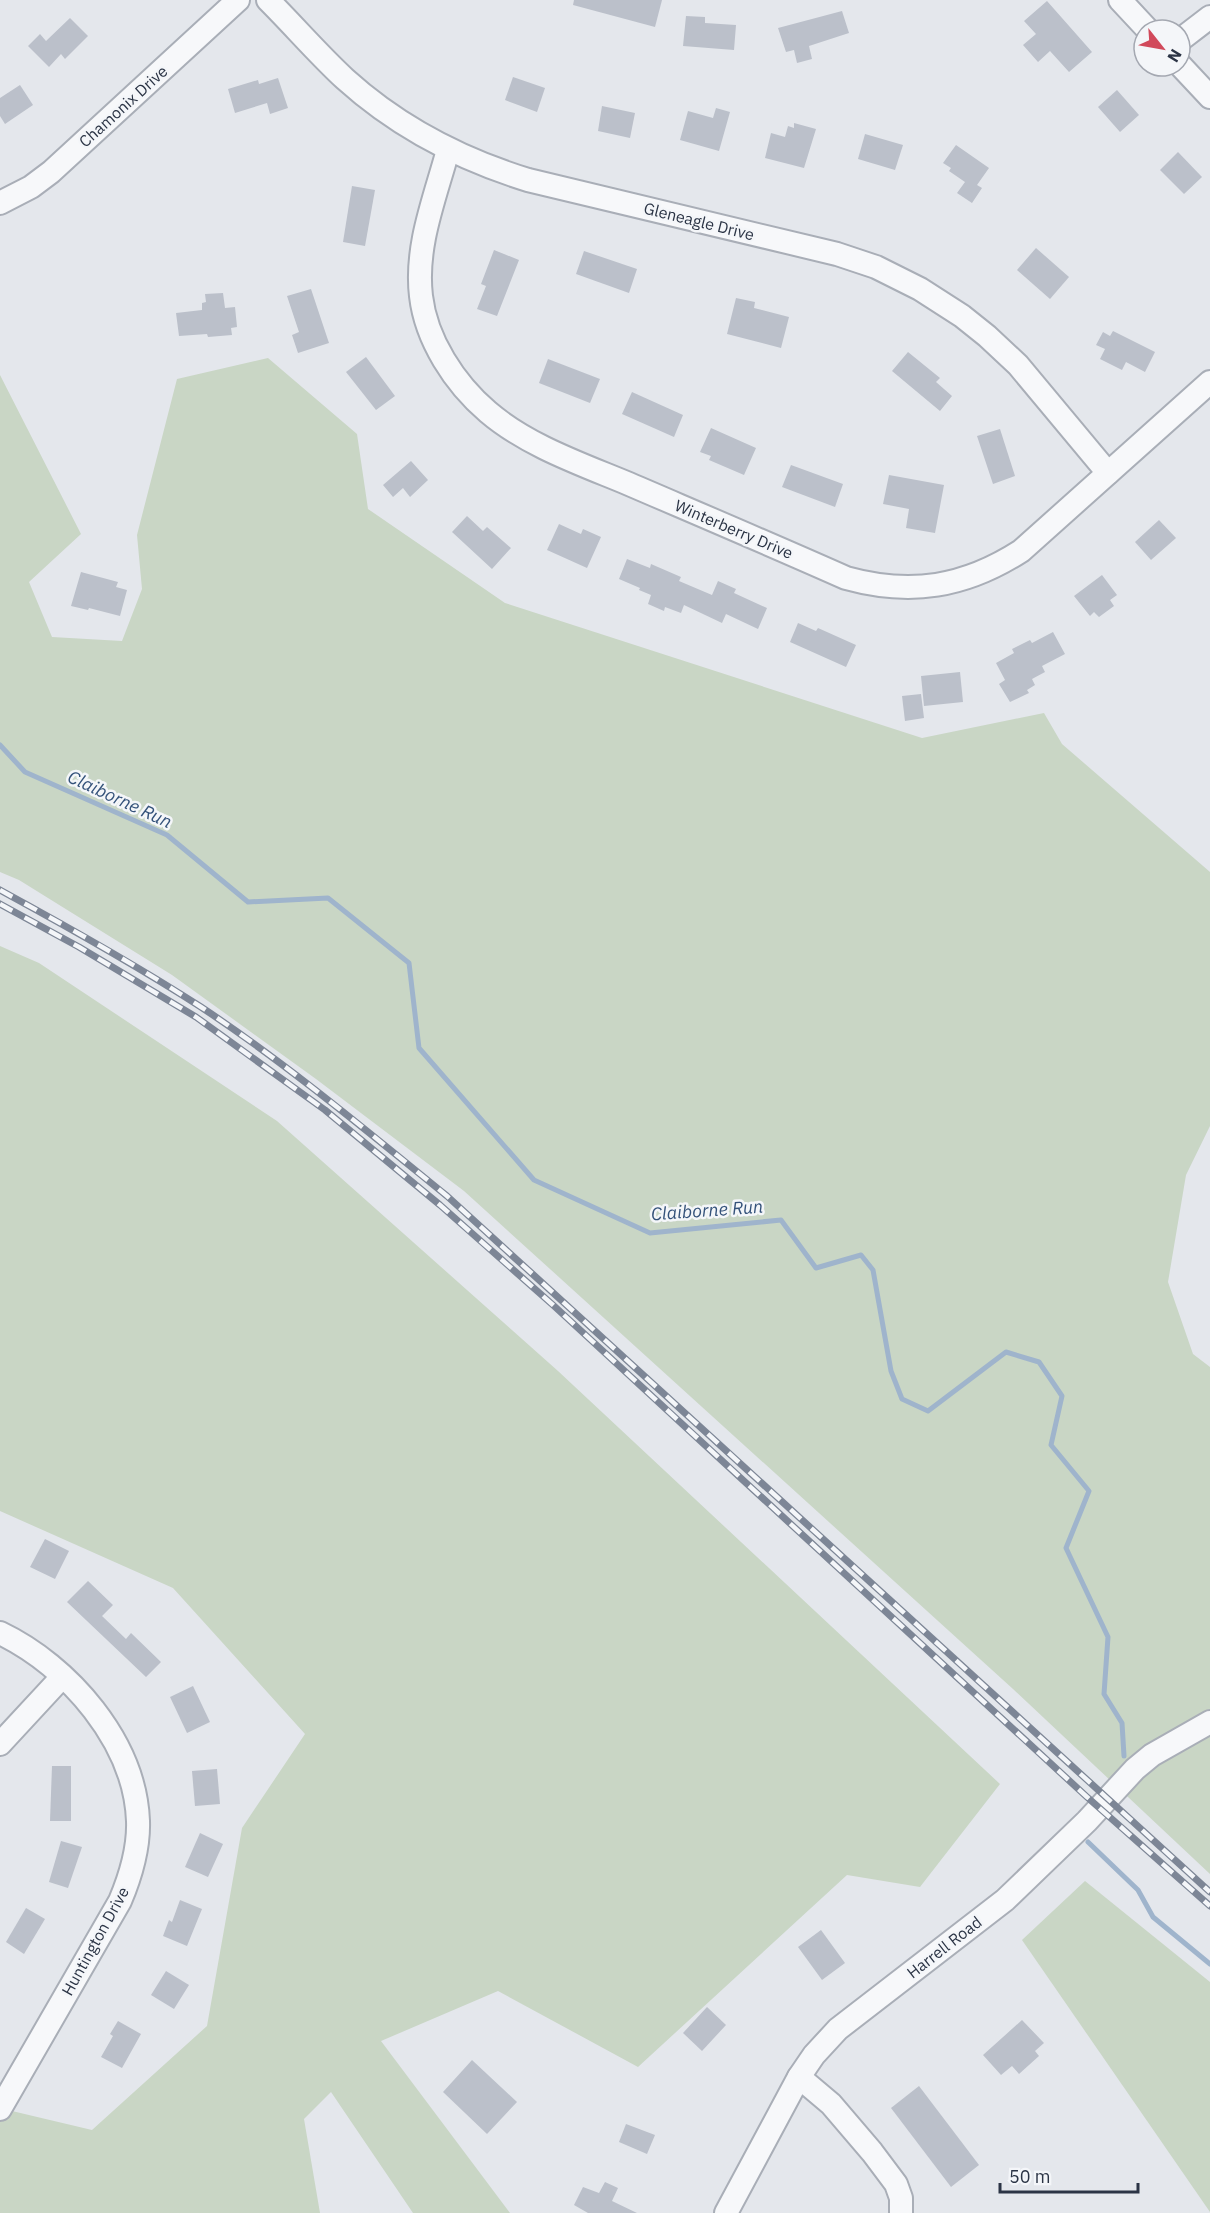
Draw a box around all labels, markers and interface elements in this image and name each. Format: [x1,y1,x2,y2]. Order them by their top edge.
north arrow [1132,18,1192,78]
text: N [1163,46,1186,66]
street label: Chamonix Drive [74,61,172,151]
street label: Gleneagle Drive [642,198,757,244]
street label: Winterberry Drive [672,495,796,563]
water label: Claiborne Run [64,765,176,833]
water label: Claiborne Run [650,1195,764,1225]
street label: Huntington Drive [57,1883,133,1999]
street label: Harrell Road [903,1912,985,1982]
scale bar [1000,2156,1138,2194]
text: 50 m [1009,2165,1051,2188]

